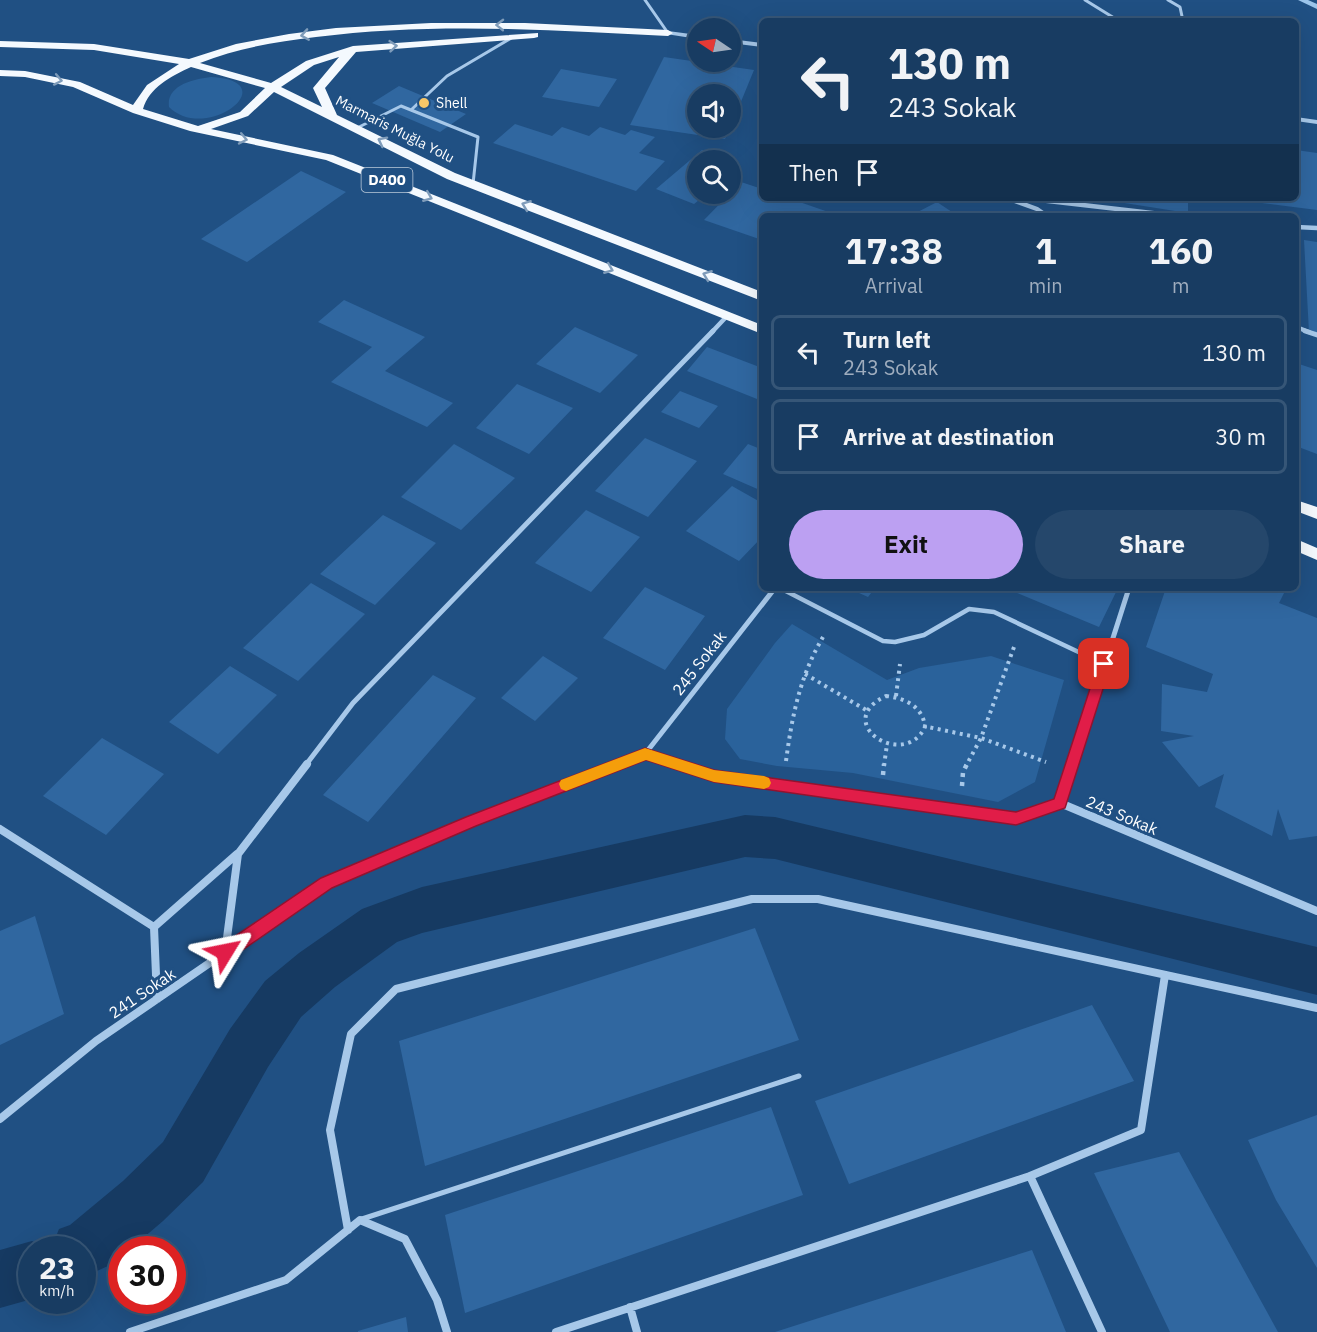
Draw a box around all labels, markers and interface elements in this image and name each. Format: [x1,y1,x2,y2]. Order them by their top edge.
one-way arrow [495,18,504,31]
north arrow [687,18,741,72]
map controls [687,18,741,204]
one-way arrow [301,28,310,40]
text: 130 m [888,36,1011,91]
one-way arrow [388,40,397,53]
icon: left [789,42,867,120]
one-way arrow [53,73,63,86]
button: sound [687,84,741,138]
text: 243 Sokak [888,89,1017,124]
street label: Marmaris Muğla Yolu [333,91,457,167]
place label: Shell [436,94,468,112]
marker: Shell [417,96,431,110]
one-way arrow [238,132,248,145]
one-way arrow [377,137,388,148]
button: search [687,150,741,204]
icon: arrive [851,156,884,189]
text: Then [789,158,839,187]
road number: D400 [362,168,412,192]
one-way arrow [422,190,433,202]
one-way arrow [521,199,532,212]
text: 17:38 [845,227,943,274]
text: 1 [1035,227,1057,274]
text: 160 [1148,227,1213,274]
one-way arrow [603,262,614,274]
one-way arrow [703,270,713,283]
text: Arrival [865,272,923,299]
text: min [1029,272,1063,299]
text: m [1172,272,1190,299]
text: Turn left [843,325,931,354]
icon: left [792,336,825,369]
text: 130 m [1202,338,1266,367]
text: 243 Sokak [843,354,938,381]
icon: arrive [792,420,825,453]
text: Arrive at destination [843,422,1054,451]
text: 30 m [1215,422,1266,451]
button: Exit [789,510,1023,579]
button: Share [1035,510,1269,579]
street label: 245 Sokak [668,626,731,699]
pin [1078,638,1129,689]
icon: arrive [1087,647,1120,680]
street label: 243 Sokak [1083,791,1161,839]
position arrow [193,920,257,984]
street label: 241 Sokak [105,963,180,1023]
speed limit sign: 30 [108,1236,186,1314]
text: 23 [39,1248,75,1287]
text: km/h [39,1281,75,1300]

